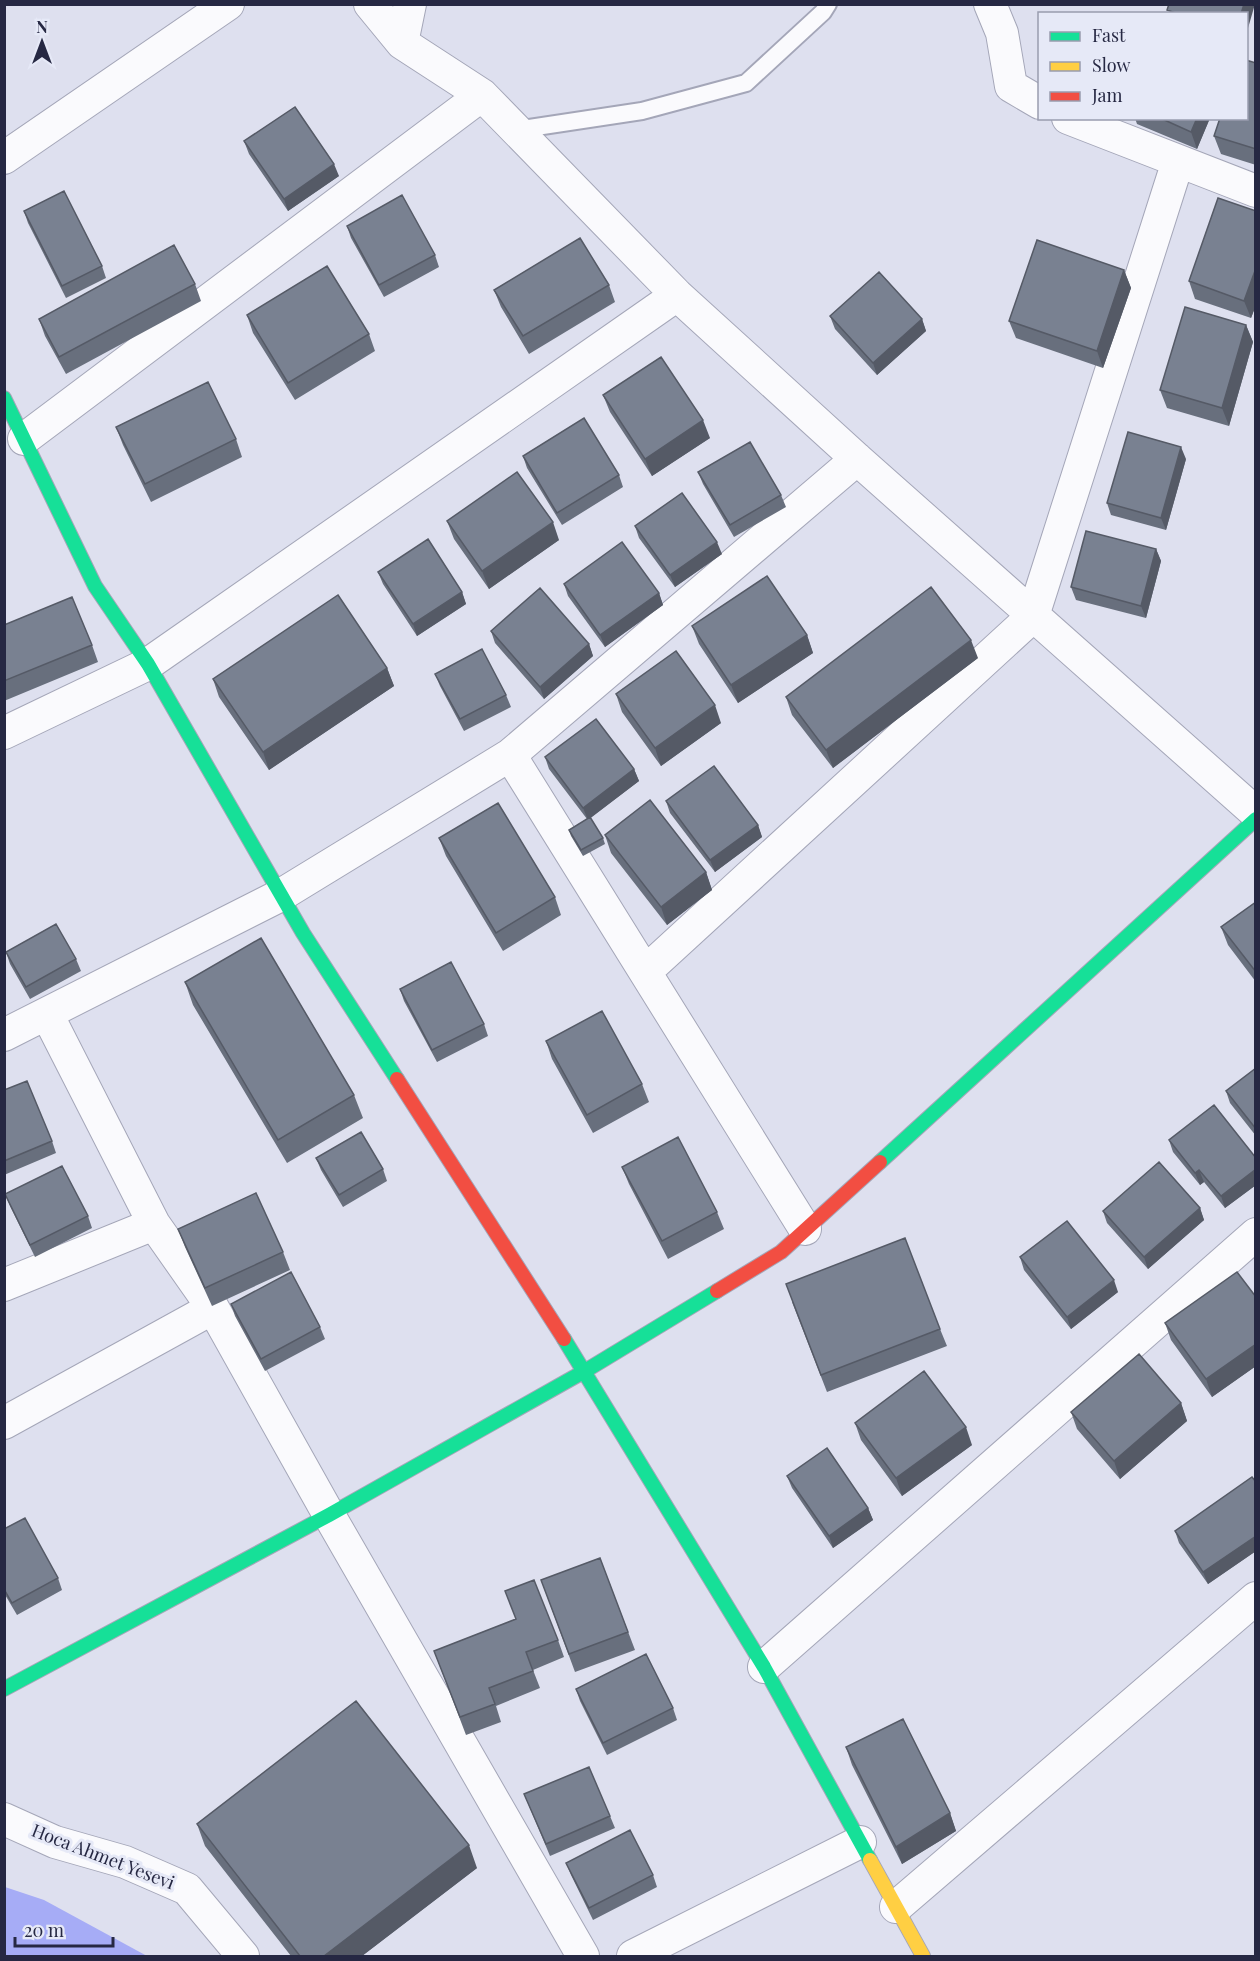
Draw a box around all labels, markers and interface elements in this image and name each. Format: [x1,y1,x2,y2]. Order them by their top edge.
north arrow [12,12,72,72]
legend [1038,12,1248,120]
text: N [36,16,48,37]
text: Fast [1092,23,1126,47]
text: Slow [1092,53,1130,77]
text: Jam [1091,83,1122,107]
street label: Hoca Ahmet Yesevi [28,1818,178,1894]
scale bar [15,1910,112,1948]
text: 20 m [24,1918,64,1942]

